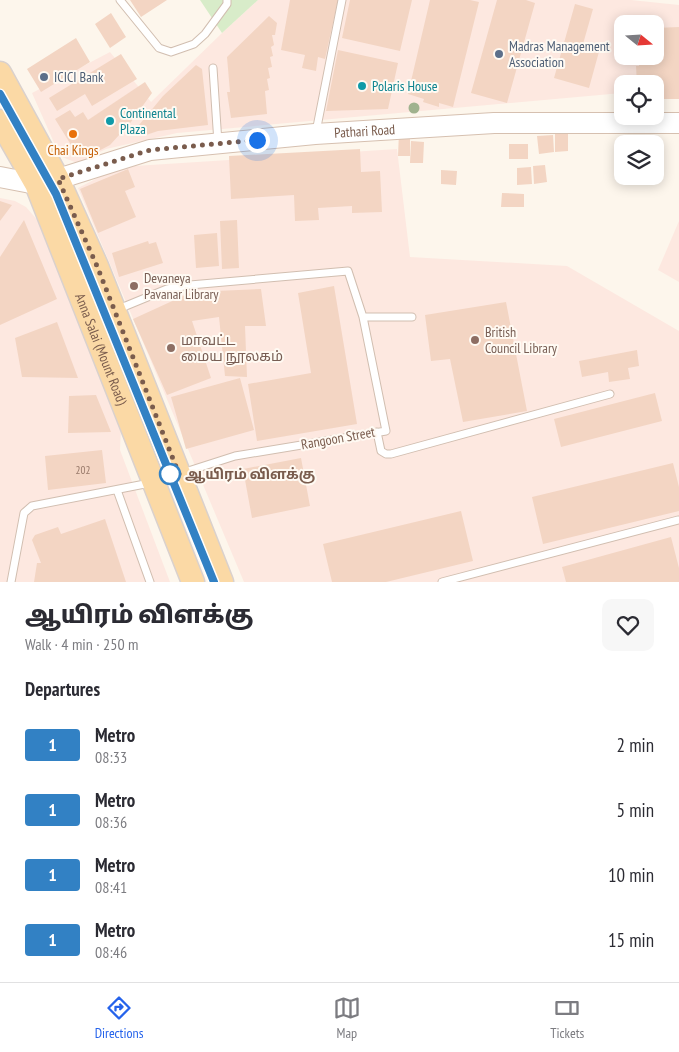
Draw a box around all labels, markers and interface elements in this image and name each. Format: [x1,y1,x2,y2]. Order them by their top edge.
north arrow [614,15,664,65]
map controls [614,15,664,185]
place label: Madras Management Association [509,37,610,71]
marker: Madras Management Association [493,48,505,60]
place label: ICICI Bank [54,68,104,86]
marker: ICICI Bank [38,71,50,83]
button: locate [614,75,664,125]
place label: Polaris House [372,77,438,95]
marker: Polaris House [356,80,368,92]
place label: Continental Plaza [120,104,177,138]
marker: Continental Plaza [104,115,116,127]
street label: Pathari Road [334,120,396,142]
marker: Chai Kings [67,128,79,140]
your location [245,128,270,153]
button: layers [614,135,664,185]
place label: Chai Kings [47,141,99,159]
place label: Devaneya Pavanar Library [144,269,219,303]
marker: Devaneya Pavanar Library [128,280,140,292]
street label: Anna Salai (Mount Road) [71,291,131,408]
place label: British Council Library [485,323,558,357]
place label: மாவட்ட மைய நூலகம் [181,331,283,366]
marker: British Council Library [469,334,481,346]
marker: மாவட்ட மைய நூலகம் [165,342,177,354]
street label: Rangoon Street [300,423,376,453]
house number: 202 [76,463,90,477]
marker: ஆயிரம் விளக்கு [159,463,181,485]
place label: ஆயிரம் விளக்கு [185,465,315,484]
text: ஆயிரம் விளக்கு [25,599,253,630]
button: heart [602,599,654,651]
text: Walk · 4 min · 250 m [25,634,138,654]
text: Departures [25,677,100,701]
text: Metro [95,723,135,747]
text: 1 [48,733,57,756]
text: 2 min [617,733,654,757]
text: 08:33 [95,747,127,767]
text: Metro [95,788,135,812]
text: 1 [48,798,57,821]
text: 5 min [617,798,654,822]
text: 08:36 [95,812,127,832]
text: Metro [95,853,135,877]
text: 1 [48,863,57,886]
text: 10 min [608,863,654,887]
text: 08:41 [95,877,127,897]
text: Metro [95,918,135,942]
text: 1 [48,928,57,951]
text: 15 min [608,928,654,952]
text: 08:46 [95,942,127,962]
tab: Directions [95,994,143,1042]
tab: Map [333,994,361,1042]
tab: Tickets [550,994,584,1042]

